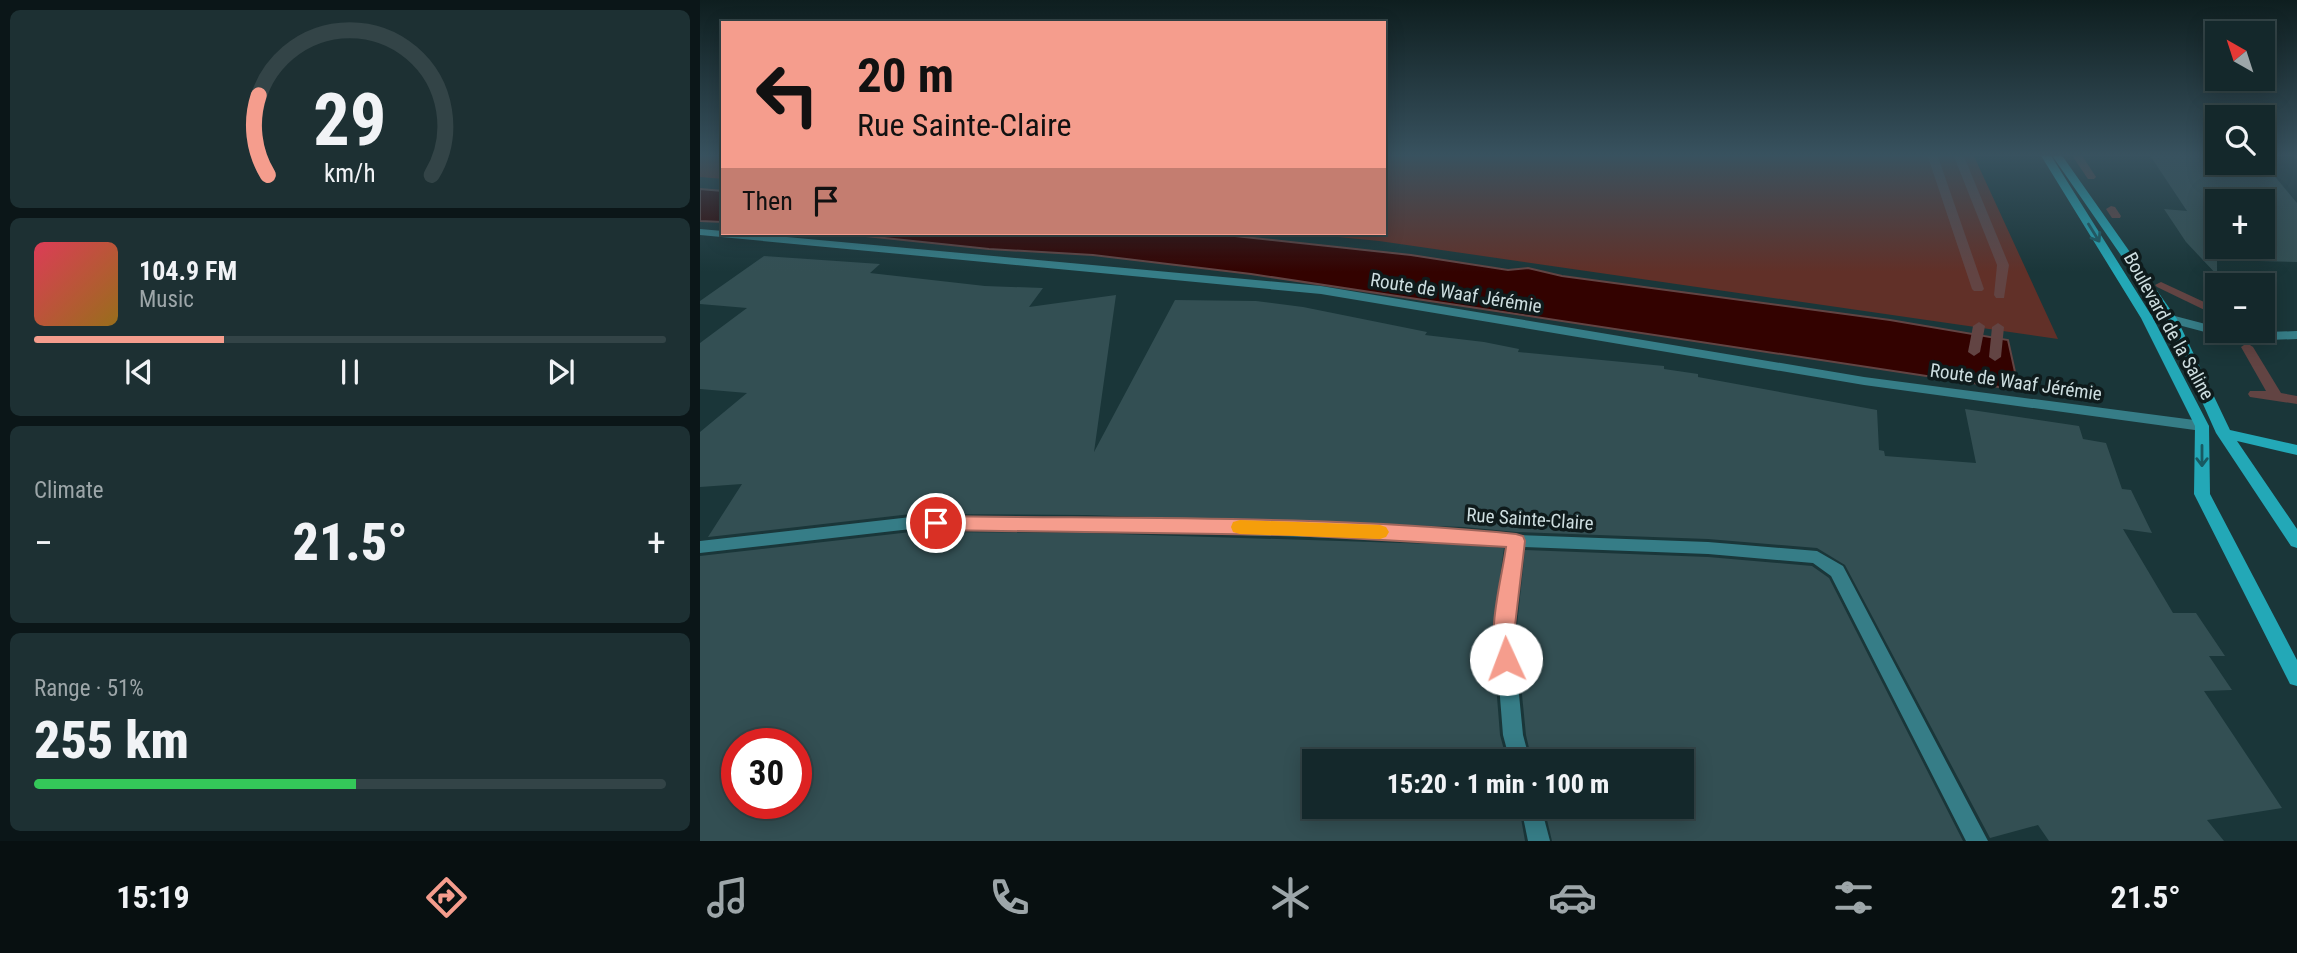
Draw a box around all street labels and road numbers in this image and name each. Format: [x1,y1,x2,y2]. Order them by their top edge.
street label: Boulevard de la Saline [2119,248,2219,404]
street label: Route de Waaf Jérémie [1369,268,1543,318]
street label: Route de Waaf Jérémie [1929,359,2104,405]
street label: Rue Sainte-Claire [1466,503,1594,535]

